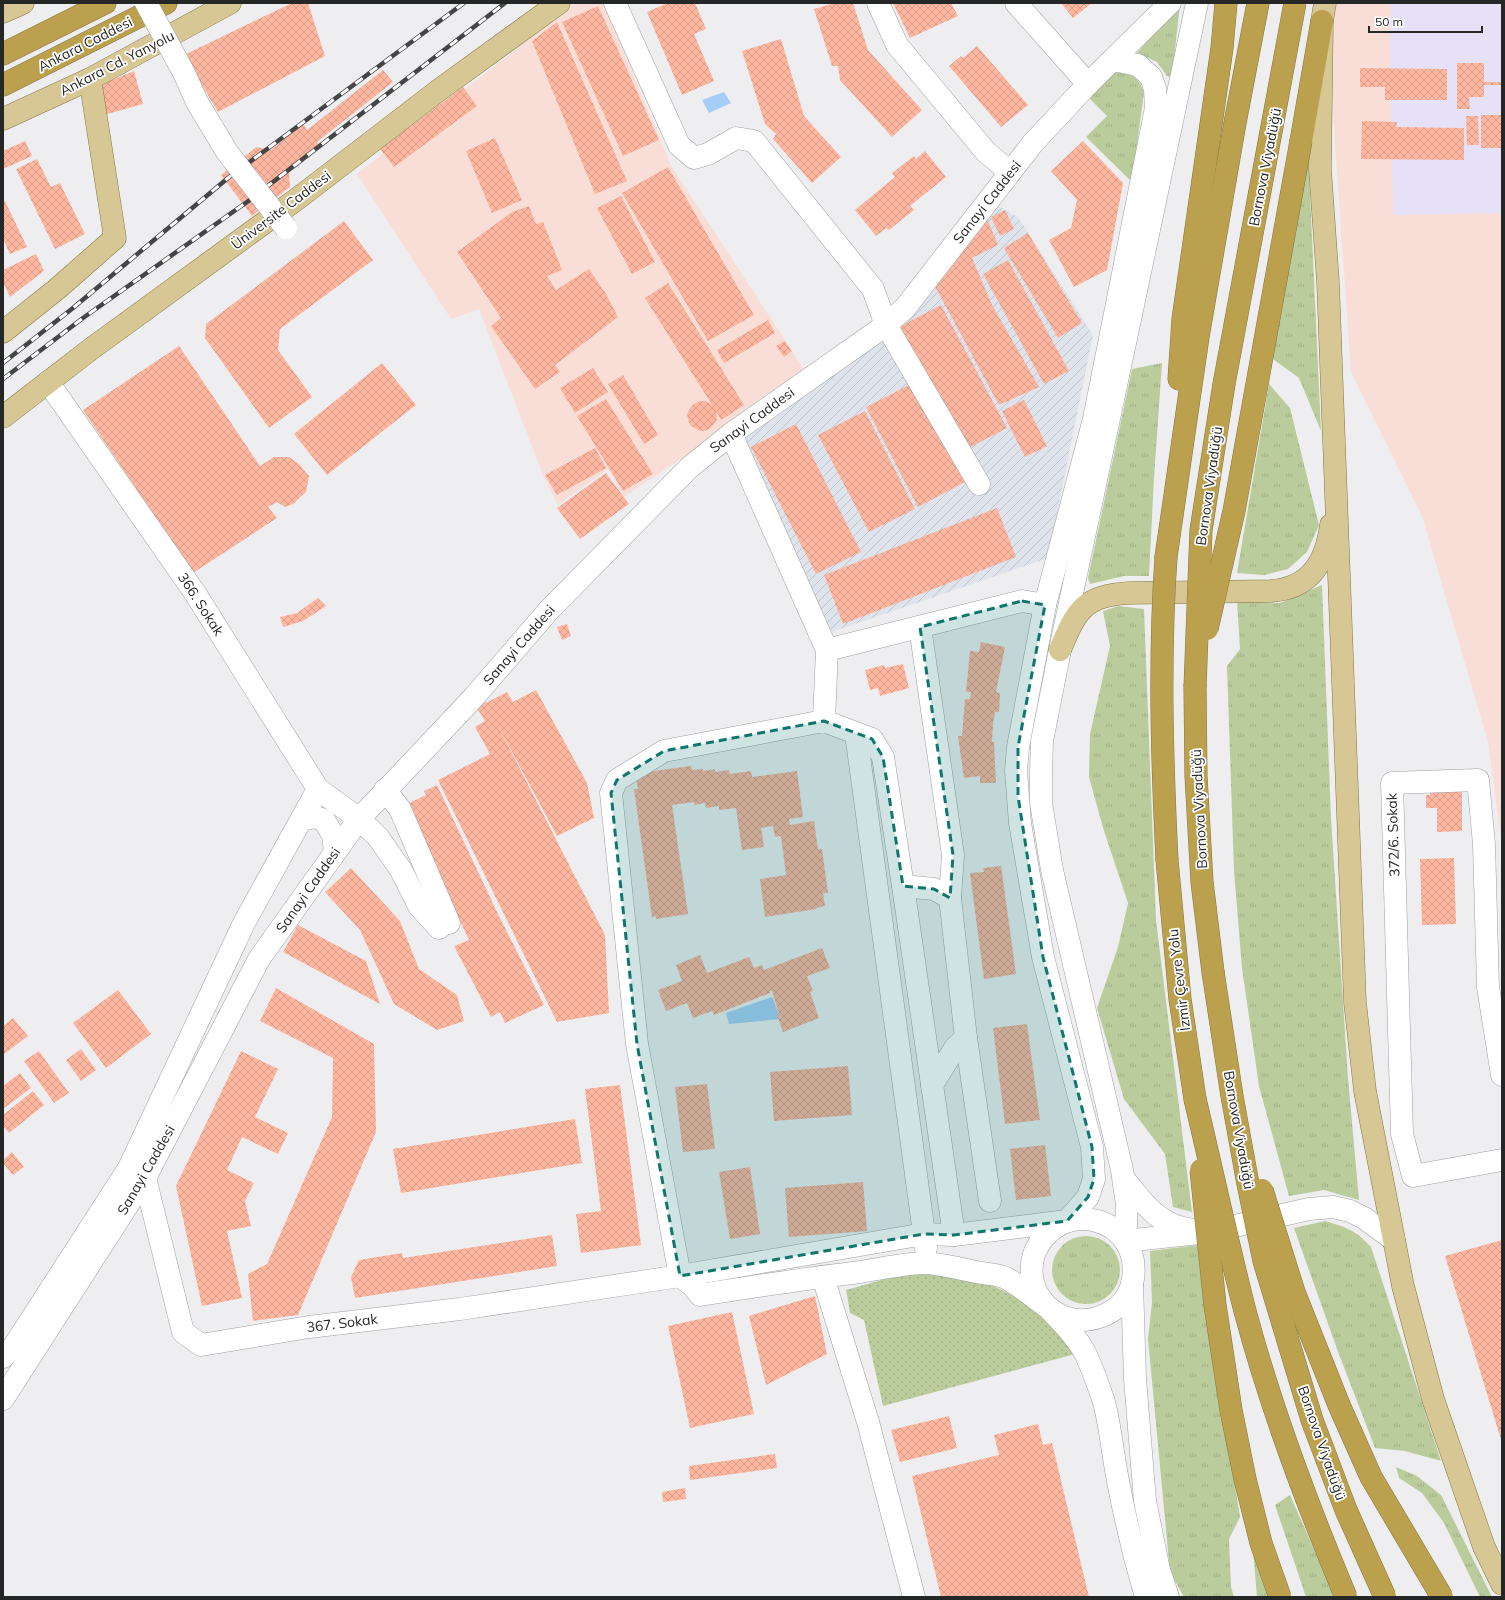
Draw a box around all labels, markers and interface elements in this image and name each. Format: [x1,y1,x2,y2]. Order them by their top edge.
scale bar [1369,8,1482,34]
street label: Ankara Caddesi [35,12,135,76]
text: 50 m [1375,14,1403,29]
street label: Ankara Cd. Yanyolu [57,26,177,100]
street label: Bornova Viyadüğü [1245,106,1285,228]
street label: Sanayi Caddesi [949,157,1025,247]
street label: Üniversite Caddesi [227,167,335,253]
street label: Sanayi Caddesi [706,383,798,457]
street label: Bornova Viyadüğü [1192,425,1226,547]
street label: 366. Sokak [174,569,228,640]
street label: Sanayi Caddesi [479,601,559,689]
street label: Bornova Viyadüğü [1187,749,1211,869]
street label: 372/6. Sokak [1383,792,1403,877]
street label: Sanayi Caddesi [272,844,344,936]
street label: İzmir Çevre Yolu [1164,928,1194,1032]
street label: Bornova Viyadüğü [1220,1069,1258,1191]
street label: Sanayi Caddesi [113,1122,179,1218]
street label: 367. Sokak [305,1310,379,1336]
street label: Bornova Viyadüğü [1294,1383,1350,1503]

